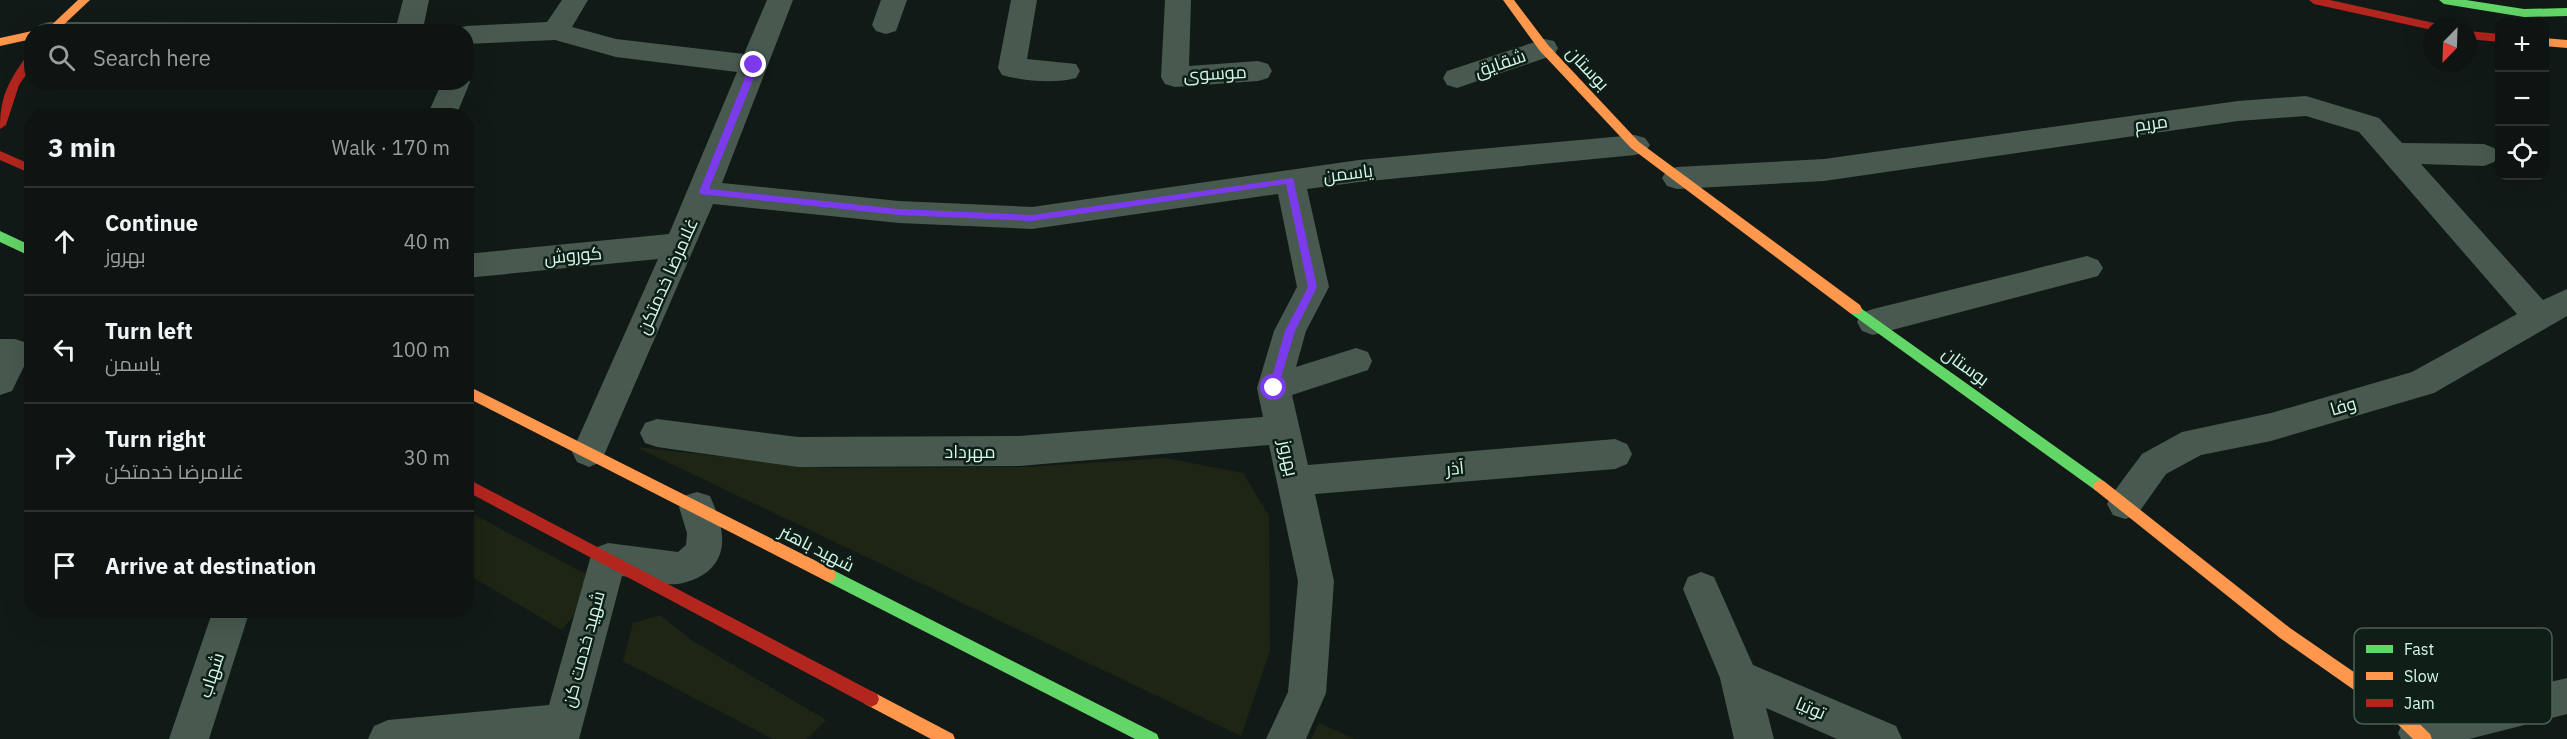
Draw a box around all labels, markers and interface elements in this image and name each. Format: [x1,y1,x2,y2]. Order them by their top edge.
north arrow [2423,18,2477,72]
map controls [2495,18,2549,180]
button: + [2495,18,2549,72]
search box [24,24,474,90]
icon: search [45,41,78,74]
street label: بوستان [1562,41,1614,95]
text: Search here [93,43,211,72]
street label: شقایق [1471,44,1529,83]
route end [740,51,766,77]
street label: موسوی [1183,60,1247,86]
button: − [2495,72,2549,126]
street label: مریم [2133,109,2169,138]
button: locate [2495,126,2549,180]
text: 3 min [48,130,116,164]
text: Walk · 170 m [332,134,450,161]
street label: یاسمن [1322,159,1374,187]
text: Continue [105,208,198,237]
street label: غلامرضا خدمتکن [631,214,703,338]
icon: ahead [48,225,81,258]
text: 40 m [404,228,450,255]
street label: کوروش [543,241,603,269]
text: بهروز [105,242,146,269]
text: Turn left [105,316,193,345]
icon: left [48,333,81,366]
text: 100 m [392,336,450,363]
street label: بوستان [1938,341,1994,391]
text: یاسمن [105,350,160,377]
route start [1260,374,1286,400]
street label: وفا [2327,391,2359,421]
text: Turn right [105,424,206,453]
street label: بهروز [1274,437,1304,478]
street label: مهرداد [944,440,996,463]
icon: right [48,441,81,474]
text: 30 m [404,444,450,471]
street label: آذر [1444,456,1465,480]
text: غلامرضا خدمتکن [105,458,244,485]
street label: شهید باهنر [775,519,858,577]
icon: arrive [48,549,81,582]
text: Arrive at destination [105,551,316,580]
street label: شهید خدمت کن [556,588,610,710]
legend [2354,628,2552,724]
text: Fast [2404,639,2434,659]
street label: شهاب [193,649,229,701]
text: Slow [2404,666,2439,686]
street label: توتیا [1792,691,1830,725]
text: Jam [2404,693,2435,713]

